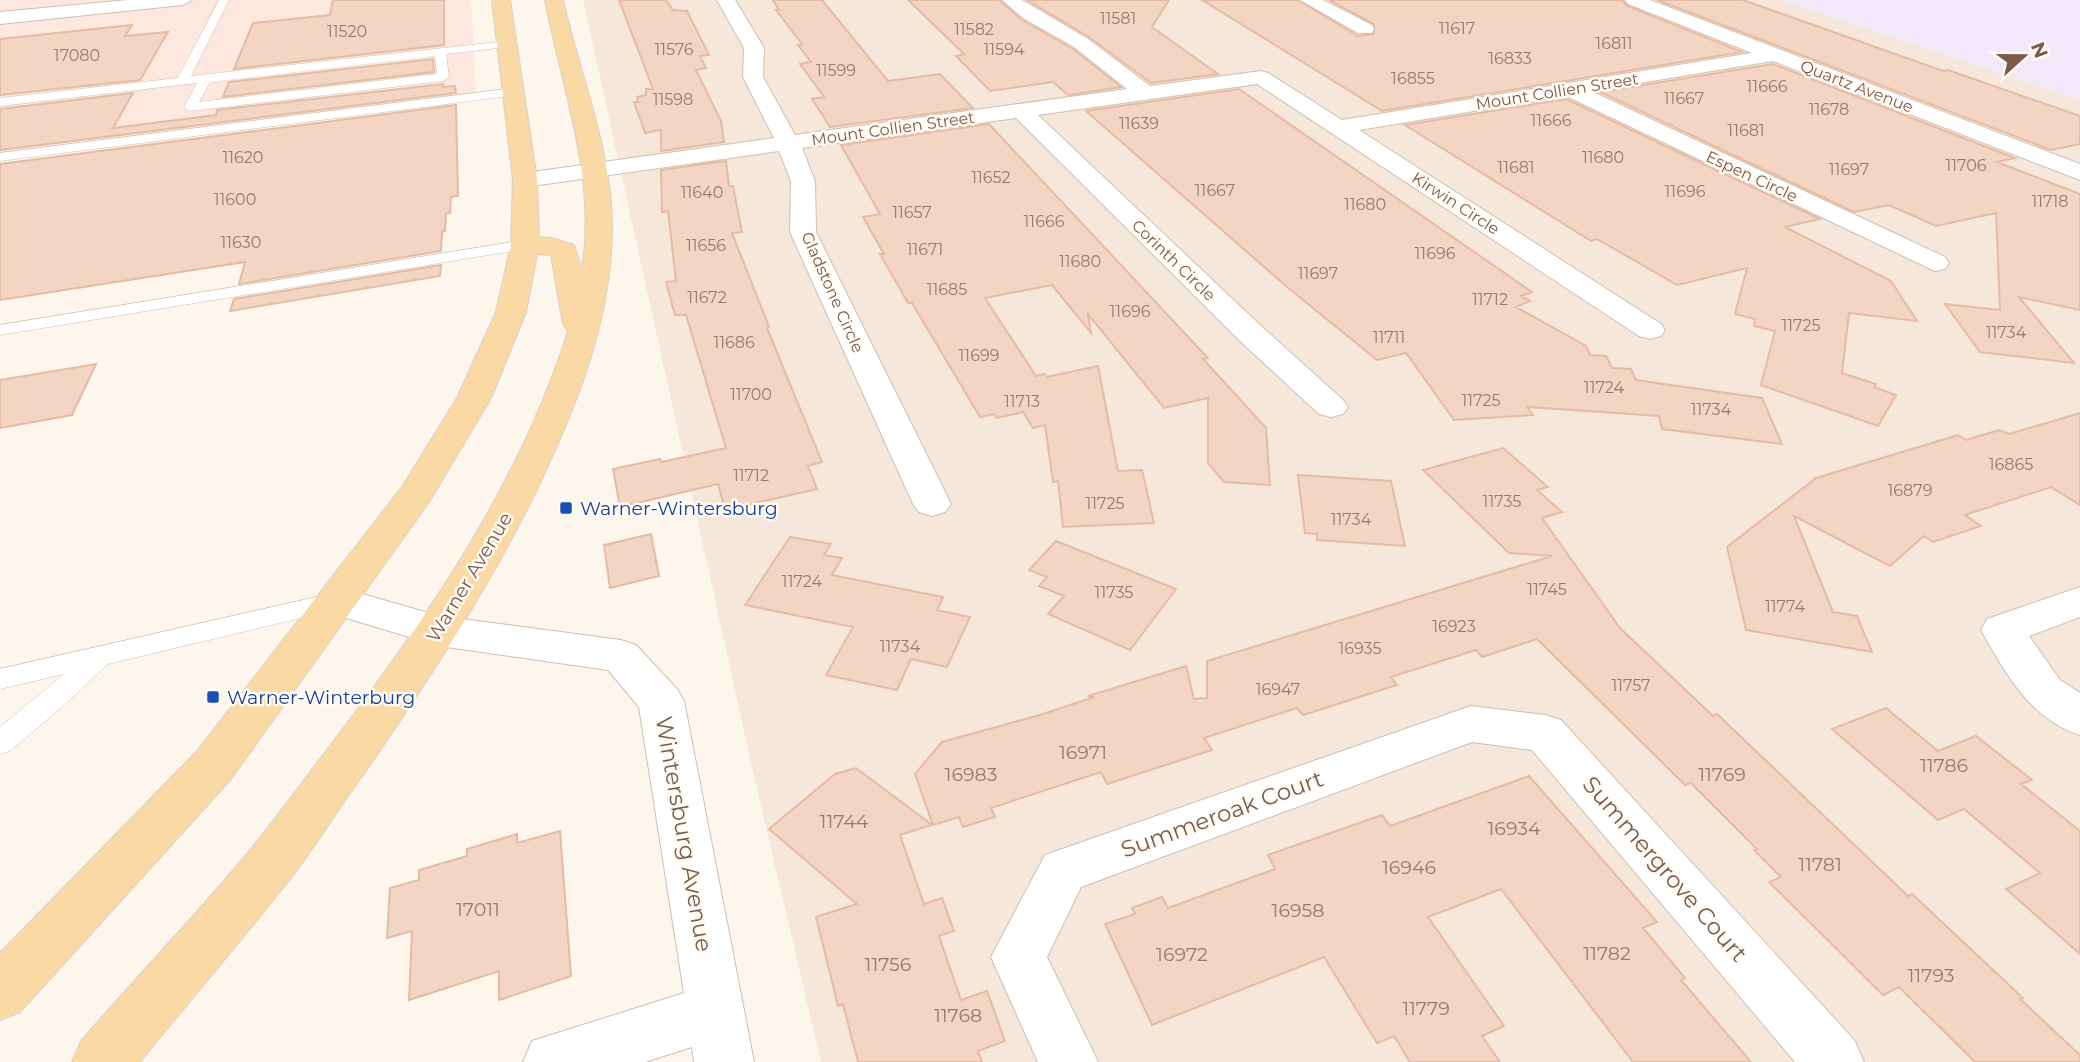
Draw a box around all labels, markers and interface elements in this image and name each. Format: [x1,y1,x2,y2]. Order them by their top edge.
house number: 11581 [1100,9,1136,28]
house number: 11617 [1439,19,1475,38]
house number: 11582 [954,20,994,39]
north arrow [1989,21,2059,91]
house number: 11520 [327,22,367,41]
house number: 16811 [1595,34,1633,53]
text: N [2026,39,2053,61]
house number: 11576 [654,40,694,59]
house number: 11594 [984,40,1025,59]
house number: 17080 [54,46,100,65]
house number: 16833 [1488,49,1532,68]
street label: Quartz Avenue [1798,56,1916,117]
house number: 11599 [816,61,856,80]
house number: 16855 [1391,69,1435,88]
street label: Mount Collien Street [1474,69,1640,114]
house number: 11666 [1747,77,1788,96]
house number: 11667 [1664,89,1704,108]
house number: 11598 [653,90,693,109]
house number: 11678 [1809,100,1849,119]
street label: Mount Collien Street [810,108,976,149]
house number: 11666 [1531,111,1572,130]
house number: 11639 [1119,114,1159,133]
house number: 11681 [1727,121,1765,140]
street label: Espen Circle [1703,147,1800,206]
house number: 11620 [223,148,263,167]
house number: 11680 [1582,148,1624,167]
house number: 11706 [1946,156,1987,175]
house number: 11681 [1497,158,1535,177]
house number: 11697 [1829,160,1869,179]
house number: 11652 [971,168,1011,187]
street label: Kirwin Circle [1408,168,1503,239]
house number: 11667 [1195,181,1235,200]
house number: 11696 [1665,182,1706,201]
house number: 11640 [681,183,723,202]
house number: 11600 [214,190,256,209]
house number: 11718 [2031,192,2069,211]
house number: 11680 [1344,195,1386,214]
house number: 11657 [892,203,932,222]
house number: 11666 [1024,212,1065,231]
street label: Corinth Circle [1128,216,1219,305]
street label: Gladstone Circle [797,229,868,356]
house number: 11630 [221,233,261,252]
house number: 11656 [686,236,726,255]
house number: 11671 [907,240,943,259]
house number: 11696 [1415,244,1456,263]
house number: 11680 [1059,252,1101,271]
house number: 11697 [1298,264,1338,283]
house number: 11685 [927,280,967,299]
house number: 11672 [687,288,727,307]
house number: 11712 [1472,290,1508,309]
house number: 11696 [1110,302,1151,321]
house number: 11725 [1781,316,1821,335]
house number: 11734 [1986,323,2027,342]
house number: 11711 [1373,328,1405,347]
house number: 11686 [713,333,755,352]
house number: 11699 [959,346,999,365]
house number: 11724 [1584,378,1625,397]
house number: 11700 [730,385,772,404]
house number: 11725 [1461,391,1501,410]
house number: 11713 [1004,392,1040,411]
house number: 11734 [1691,400,1732,419]
house number: 16865 [1989,455,2033,474]
house number: 11712 [733,466,769,485]
house number: 16879 [1888,481,1932,500]
house number: 11735 [1483,492,1521,511]
house number: 11725 [1085,494,1125,513]
place label: Warner-Wintersburg [580,497,778,520]
marker: Warner-Wintersburg [558,500,574,516]
street label: Warner Avenue [422,508,517,646]
house number: 11734 [1331,510,1372,529]
house number: 11724 [782,572,823,591]
house number: 11745 [1527,580,1567,599]
house number: 11735 [1095,583,1133,602]
house number: 11774 [1765,597,1805,616]
house number: 16923 [1432,617,1476,636]
house number: 11734 [880,637,921,656]
house number: 16935 [1338,639,1382,658]
house number: 11757 [1612,676,1650,695]
house number: 16947 [1256,680,1300,699]
place label: Warner-Winterburg [227,686,415,709]
marker: Warner-Winterburg [205,689,221,705]
street label: Wintersburg Avenue [649,714,719,954]
house number: 16971 [1059,741,1107,764]
house number: 11786 [1920,754,1968,777]
house number: 16983 [945,763,997,786]
house number: 11769 [1698,763,1746,786]
street label: Summeroak Court [1117,764,1327,864]
street label: Summergrove Court [1577,771,1753,967]
house number: 11744 [820,810,869,833]
house number: 16934 [1487,817,1541,840]
house number: 11781 [1798,853,1842,876]
house number: 16946 [1382,856,1436,879]
house number: 17011 [456,898,500,921]
house number: 16958 [1272,899,1324,922]
house number: 11782 [1583,942,1631,965]
house number: 16972 [1156,943,1208,966]
house number: 11756 [865,953,911,976]
house number: 11793 [1907,964,1955,987]
house number: 11779 [1402,997,1450,1020]
house number: 11768 [934,1004,982,1027]

